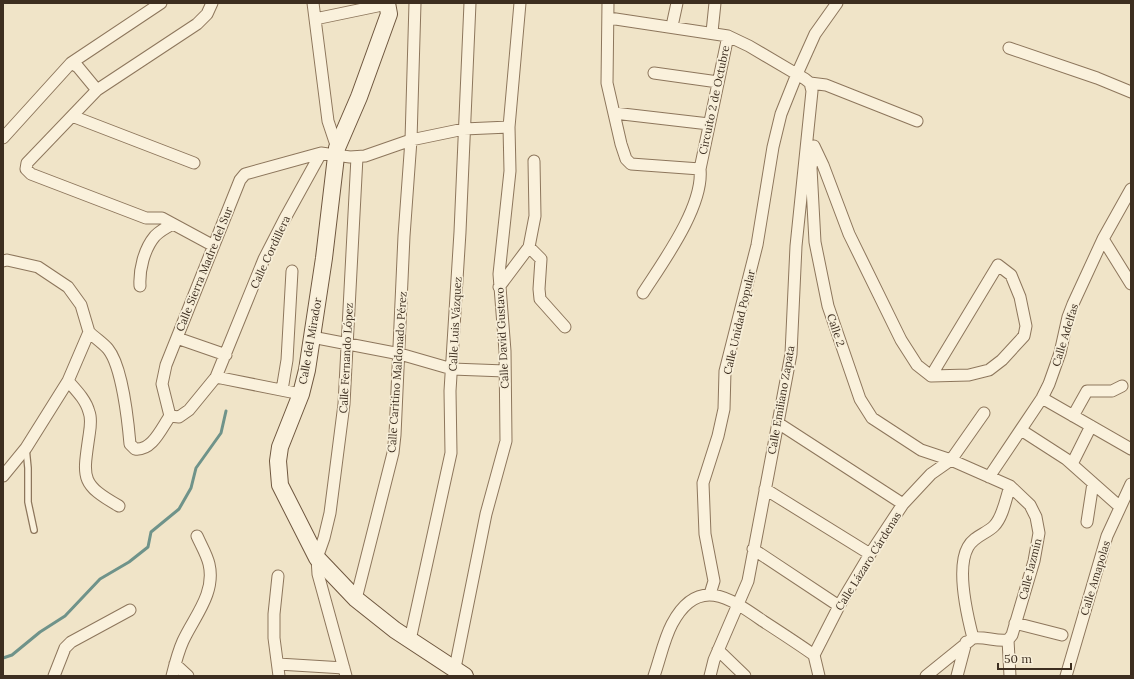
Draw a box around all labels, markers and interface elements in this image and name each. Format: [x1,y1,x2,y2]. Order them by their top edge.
street label: Circuito 2 de Octubre [696,44,732,156]
street label: Calle Sierra Madre del Sur [173,204,236,333]
street label: Calle Cordillera [247,213,293,291]
street label: Calle Unidad Popular [720,268,758,376]
street label: Calle Luis Vázquez [446,276,464,372]
street label: Calle David Gustavo [492,287,512,389]
street label: Calle Caritino Maldonado Pérez [384,290,410,453]
street label: Calle del Mirador [295,296,325,386]
street label: Calle Fernando López [336,302,356,414]
street label: Calle Adelfas [1049,302,1081,368]
street label: Calle 2 [824,312,848,348]
street label: Calle Emiliano Zapata [765,344,798,455]
street label: Calle Lázaro Cárdenas [832,509,904,613]
street label: Calle Jazmín [1016,536,1044,601]
street label: Calle Amapolas [1077,539,1113,617]
scale bar [998,645,1071,671]
text: 50 m [1004,651,1032,666]

